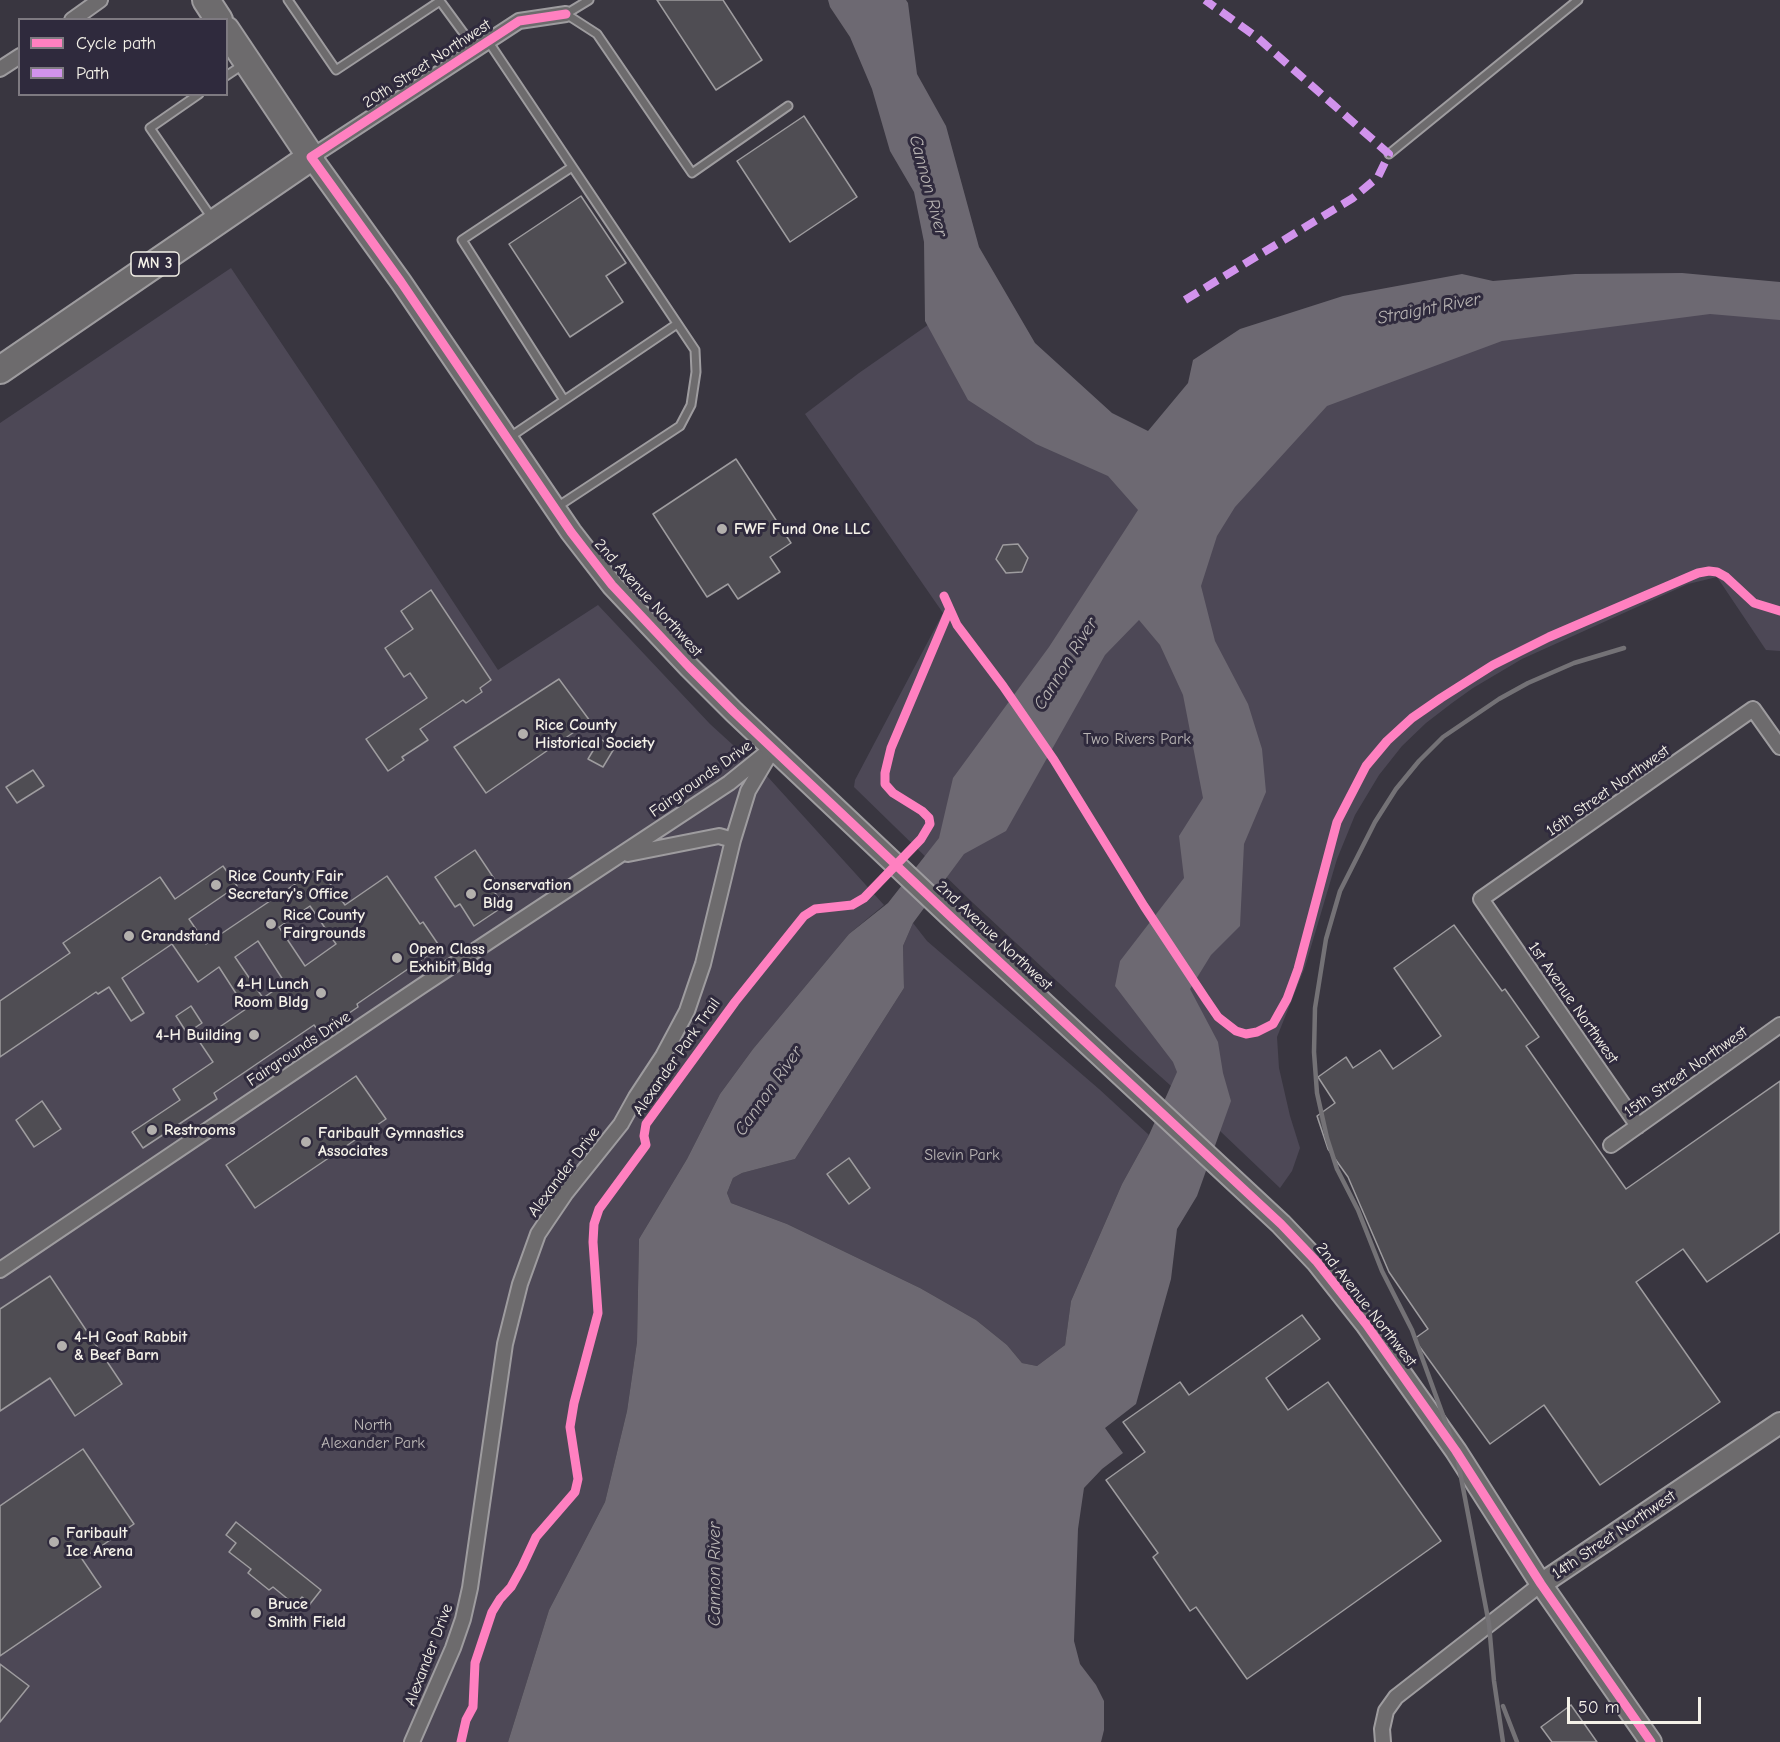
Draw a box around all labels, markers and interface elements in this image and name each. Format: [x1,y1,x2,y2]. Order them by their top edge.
street label: 20th Street Northwest [359,15,495,113]
legend [18,18,228,96]
text: Cycle path [76,33,156,54]
text: Path [76,63,109,84]
water label: Cannon River [904,133,952,239]
road number: MN 3 [131,252,179,276]
water label: Straight River [1376,288,1482,330]
place label: FWF Fund One LLC [734,519,870,539]
marker: FWF Fund One LLC [715,522,729,536]
street label: 2nd Avenue Northwest [590,535,706,661]
water label: Cannon River [1029,614,1103,714]
place label: Rice County Historical Society [535,715,655,753]
marker: Rice County Historical Society [516,727,530,741]
park label: Two Rivers Park [1083,729,1191,749]
street label: Fairgrounds Drive [646,736,756,822]
street label: 16th Street Northwest [1543,741,1673,841]
place label: Rice County Fair Secretary's Office [228,866,348,904]
place label: Conservation Bldg [483,875,571,913]
street label: 2nd Avenue Northwest [932,877,1056,995]
marker: Rice County Fair Secretary's Office [209,878,223,892]
marker: Conservation Bldg [464,887,478,901]
place label: Rice County Fairgrounds [283,905,366,943]
marker: Rice County Fairgrounds [264,917,278,931]
place label: Grandstand [141,926,220,946]
marker: Grandstand [122,929,136,943]
place label: Open Class Exhibit Bldg [409,939,493,977]
street label: 1st Avenue Northwest [1524,939,1622,1067]
marker: Open Class Exhibit Bldg [390,951,404,965]
place label: 4-H Lunch Room Bldg [234,974,309,1012]
marker: 4-H Lunch Room Bldg [314,986,328,1000]
street label: Alexander Park Trail [629,995,725,1119]
street label: Fairgrounds Drive [243,1007,355,1091]
street label: 15th Street Northwest [1621,1022,1751,1122]
place label: 4-H Building [155,1025,242,1045]
marker: 4-H Building [247,1028,261,1042]
water label: Cannon River [730,1042,808,1140]
place label: Restrooms [164,1120,236,1140]
marker: Restrooms [145,1123,159,1137]
place label: Faribault Gymnastics Associates [318,1123,464,1161]
street label: Alexander Drive [524,1123,604,1221]
marker: Faribault Gymnastics Associates [299,1135,313,1149]
park label: Slevin Park [924,1145,1000,1165]
street label: 2nd Avenue Northwest [1312,1239,1420,1371]
place label: 4-H Goat Rabbit & Beef Barn [74,1327,187,1365]
marker: 4-H Goat Rabbit & Beef Barn [55,1339,69,1353]
park label: North Alexander Park [321,1415,425,1453]
street label: 14th Street Northwest [1549,1487,1679,1583]
water label: Cannon River [704,1522,726,1626]
place label: Faribault Ice Arena [66,1523,133,1561]
marker: Faribault Ice Arena [47,1535,61,1549]
place label: Bruce Smith Field [268,1594,346,1632]
street label: Alexander Drive [401,1601,457,1709]
marker: Bruce Smith Field [249,1606,263,1620]
scale bar [1570,1685,1704,1723]
text: 50 m [1578,1697,1620,1718]

